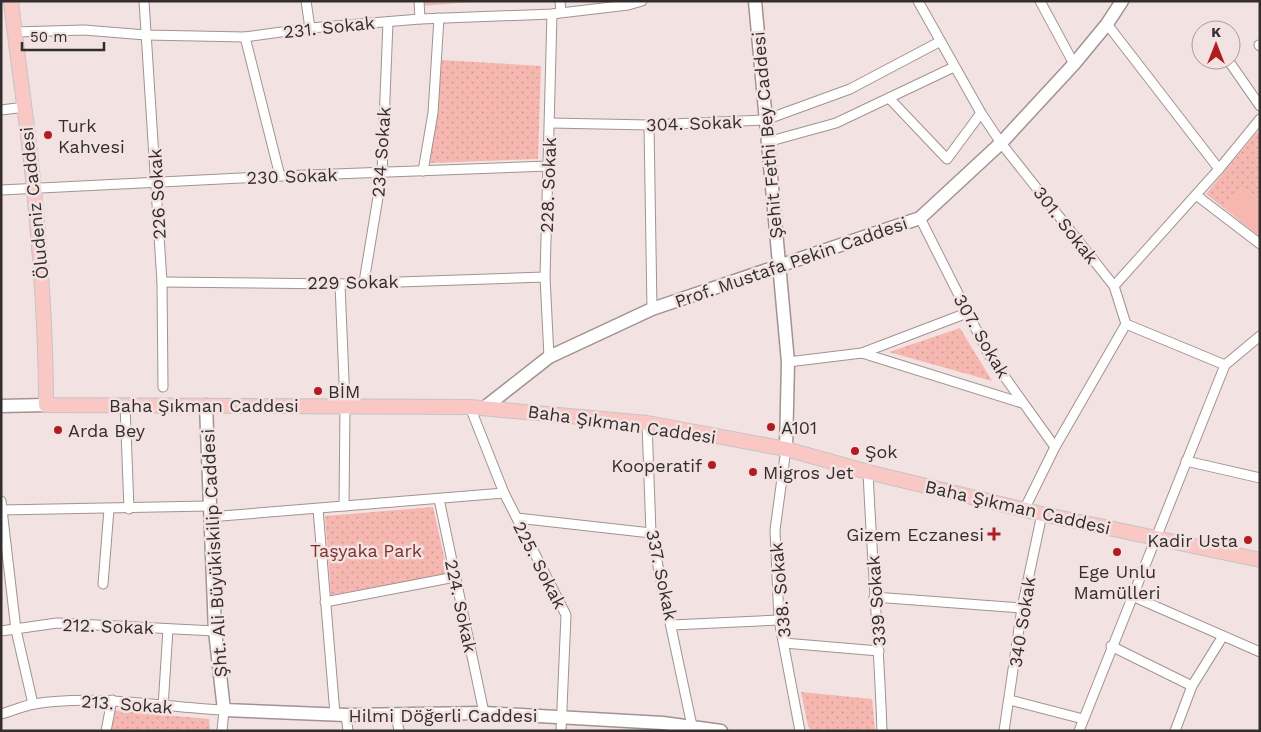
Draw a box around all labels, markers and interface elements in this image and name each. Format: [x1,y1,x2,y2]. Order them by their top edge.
street label: 231. Sokak [282,12,376,42]
scale bar [22,20,105,52]
north arrow [1191,20,1241,70]
text: K [1211,24,1221,40]
text: 50 m [30,28,67,46]
street label: Şehit Fethi Bey Caddesi [747,31,787,239]
street label: 234 Sokak [367,106,395,198]
street label: 304. Sokak [646,111,742,135]
place label: Turk Kahvesi [58,115,125,157]
street label: Öludeniz Caddesi [16,126,52,280]
marker: Turk Kahvesi [42,129,54,141]
street label: 228. Sokak [536,137,560,233]
street label: 226 Sokak [144,148,170,240]
street label: 230 Sokak [246,164,338,188]
street label: 301. Sokak [1029,182,1103,268]
street label: Prof. Mustafa Pekin Caddesi [672,212,910,312]
street label: 229 Sokak [307,271,399,293]
street label: 307. Sokak [950,290,1014,382]
place label: BİM [328,381,360,402]
marker: BİM [312,385,324,397]
street label: Baha Şıkman Caddesi [109,395,299,416]
street label: Baha Şıkman Caddesi [527,400,717,448]
place label: A101 [781,417,817,438]
place label: Arda Bey [68,420,146,441]
marker: A101 [765,421,777,433]
marker: Arda Bey [52,424,64,436]
street label: Şht. Ali Büyükiskilip Caddesi [197,428,231,678]
place label: Şok [865,441,898,462]
marker: Şok [849,445,861,457]
place label: Kooperatif [611,455,702,476]
marker: Kooperatif [706,459,718,471]
place label: Migros Jet [763,462,854,483]
marker: Migros Jet [747,466,759,478]
street label: Baha Şıkman Caddesi [923,475,1113,539]
street label: 225. Sokak [509,518,571,612]
place label: Gizem Eczanesi [846,524,984,545]
street label: 337. Sokak [642,528,682,622]
marker: Gizem Eczanesi [988,528,1000,540]
place label: Kadir Usta [1147,530,1238,551]
marker: Kadir Usta [1242,534,1254,546]
park label: Taşyaka Park [310,540,422,561]
street label: 338. Sokak [765,541,795,639]
marker: Ege Unlu Mamülleri [1111,546,1123,558]
street label: 339 Sokak [862,555,890,647]
street label: 224. Sokak [441,557,481,655]
place label: Ege Unlu Mamülleri [1073,561,1161,603]
street label: 340 Sokak [1004,575,1040,669]
street label: 212. Sokak [62,614,154,638]
street label: 213. Sokak [81,690,173,718]
street label: Hilmi Döğerli Caddesi [349,705,537,726]

